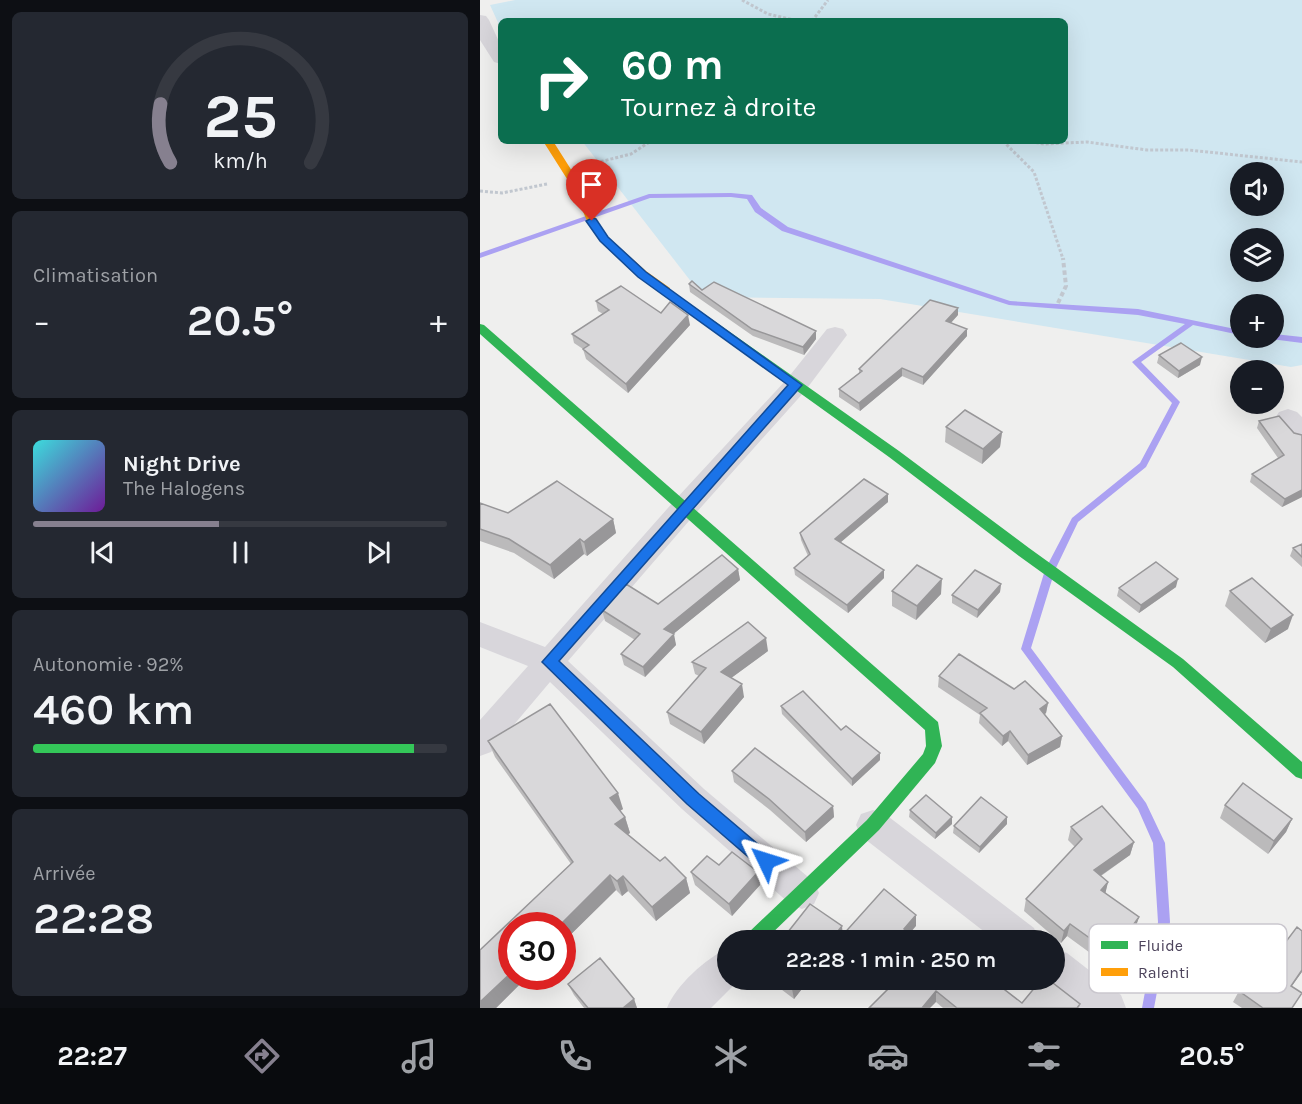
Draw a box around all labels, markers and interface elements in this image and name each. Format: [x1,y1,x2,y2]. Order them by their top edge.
text: 60 m [621,40,724,90]
icon: right [522,42,600,120]
text: 25 [203,80,277,153]
text: Tournez à droite [621,91,816,123]
text: km/h [213,148,267,173]
pin [566,159,617,221]
map controls [1230,162,1284,414]
button: sound [1230,162,1284,216]
icon: arrive [575,168,608,201]
button: layers [1230,228,1284,282]
text: Climatisation [33,264,158,287]
text: 20.5° [187,294,293,346]
button: + [1230,294,1284,348]
text: − [33,302,50,340]
text: + [430,302,447,340]
button: − [1230,360,1284,414]
text: Night Drive [123,451,241,477]
text: The Halogens [123,477,245,500]
icon: previous [86,536,119,569]
icon: pause [224,536,257,569]
icon: next [362,536,395,569]
text: Autonomie · 92% [33,653,184,676]
text: 460 km [33,683,194,735]
position arrow [734,829,798,893]
text: Arrivée [33,862,96,885]
text: 22:28 [33,892,154,944]
speed limit sign: 30 [498,912,576,990]
legend [1089,924,1287,993]
text: Fluide [1138,936,1183,955]
text: 22:28 · 1 min · 250 m [786,947,996,973]
text: Ralenti [1138,963,1190,982]
icon: directions [241,1035,283,1077]
icon: music [398,1035,440,1077]
icon: phone [554,1035,596,1077]
icon: climate [710,1035,752,1077]
icon: car [867,1035,909,1077]
icon: filters [1023,1035,1065,1077]
text: 22:27 [57,1040,127,1072]
text: 20.5° [1179,1040,1245,1072]

